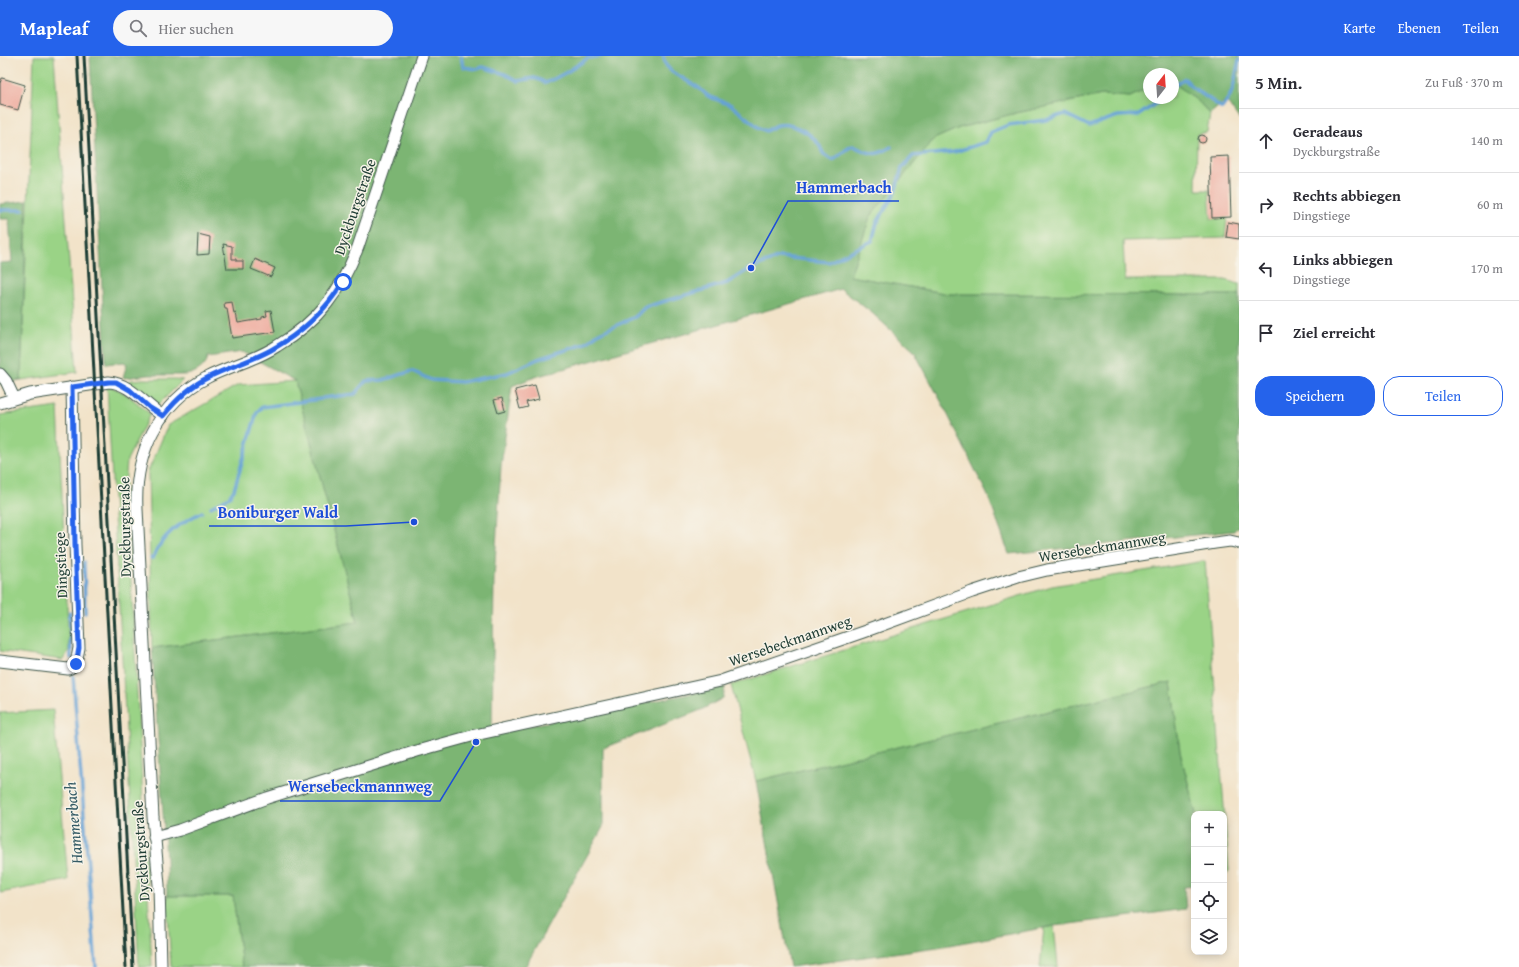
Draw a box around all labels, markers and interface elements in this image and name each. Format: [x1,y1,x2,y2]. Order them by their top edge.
search box [113,10,393,46]
text: Mapleaf [20,14,89,42]
icon: search [127,17,149,39]
text: Hier suchen [159,18,234,39]
text: Karte [1343,18,1376,38]
text: Ebenen [1398,18,1441,38]
text: Teilen [1463,18,1499,38]
north arrow [1143,68,1179,104]
text: 5 Min. [1255,70,1302,95]
text: Zu Fuß · 370 m [1425,73,1503,92]
text: Geradeaus [1293,121,1363,142]
icon: ahead [1255,130,1277,152]
text: 140 m [1471,131,1503,150]
text: Dyckburgstraße [1293,142,1380,161]
street label: Dyckburgstraße [328,156,381,258]
callout: Hammerbach [788,173,899,201]
text: Hammerbach [796,175,892,199]
text: Rechts abbiegen [1293,185,1401,206]
icon: right [1255,194,1277,216]
text: 60 m [1477,195,1503,214]
text: Dingstiege [1293,206,1350,225]
text: Links abbiegen [1293,249,1393,270]
icon: left [1255,258,1277,280]
text: 170 m [1471,259,1503,278]
text: Dingstiege [1293,270,1350,289]
route start [334,273,352,291]
icon: arrive [1255,322,1277,344]
text: Ziel erreicht [1293,322,1375,343]
button: Speichern [1255,376,1375,416]
button: Teilen [1383,376,1503,416]
street label: Dyckburgstraße [113,477,136,577]
callout: Boniburger Wald [209,498,346,526]
text: Boniburger Wald [218,500,339,524]
street label: Wersebeckmannweg [1037,526,1167,567]
street label: Dingstiege [49,532,72,598]
street label: Wersebeckmannweg [726,610,854,671]
route end [67,655,85,673]
callout: Wersebeckmannweg [280,773,440,801]
text: Wersebeckmannweg [288,774,433,798]
water label: Hammerbach [57,781,89,866]
street label: Dyckburgstraße [127,800,154,902]
map controls [1191,811,1227,955]
button: + [1191,811,1227,847]
button: − [1191,847,1227,883]
button: locate [1191,883,1227,919]
button: layers [1191,919,1227,955]

